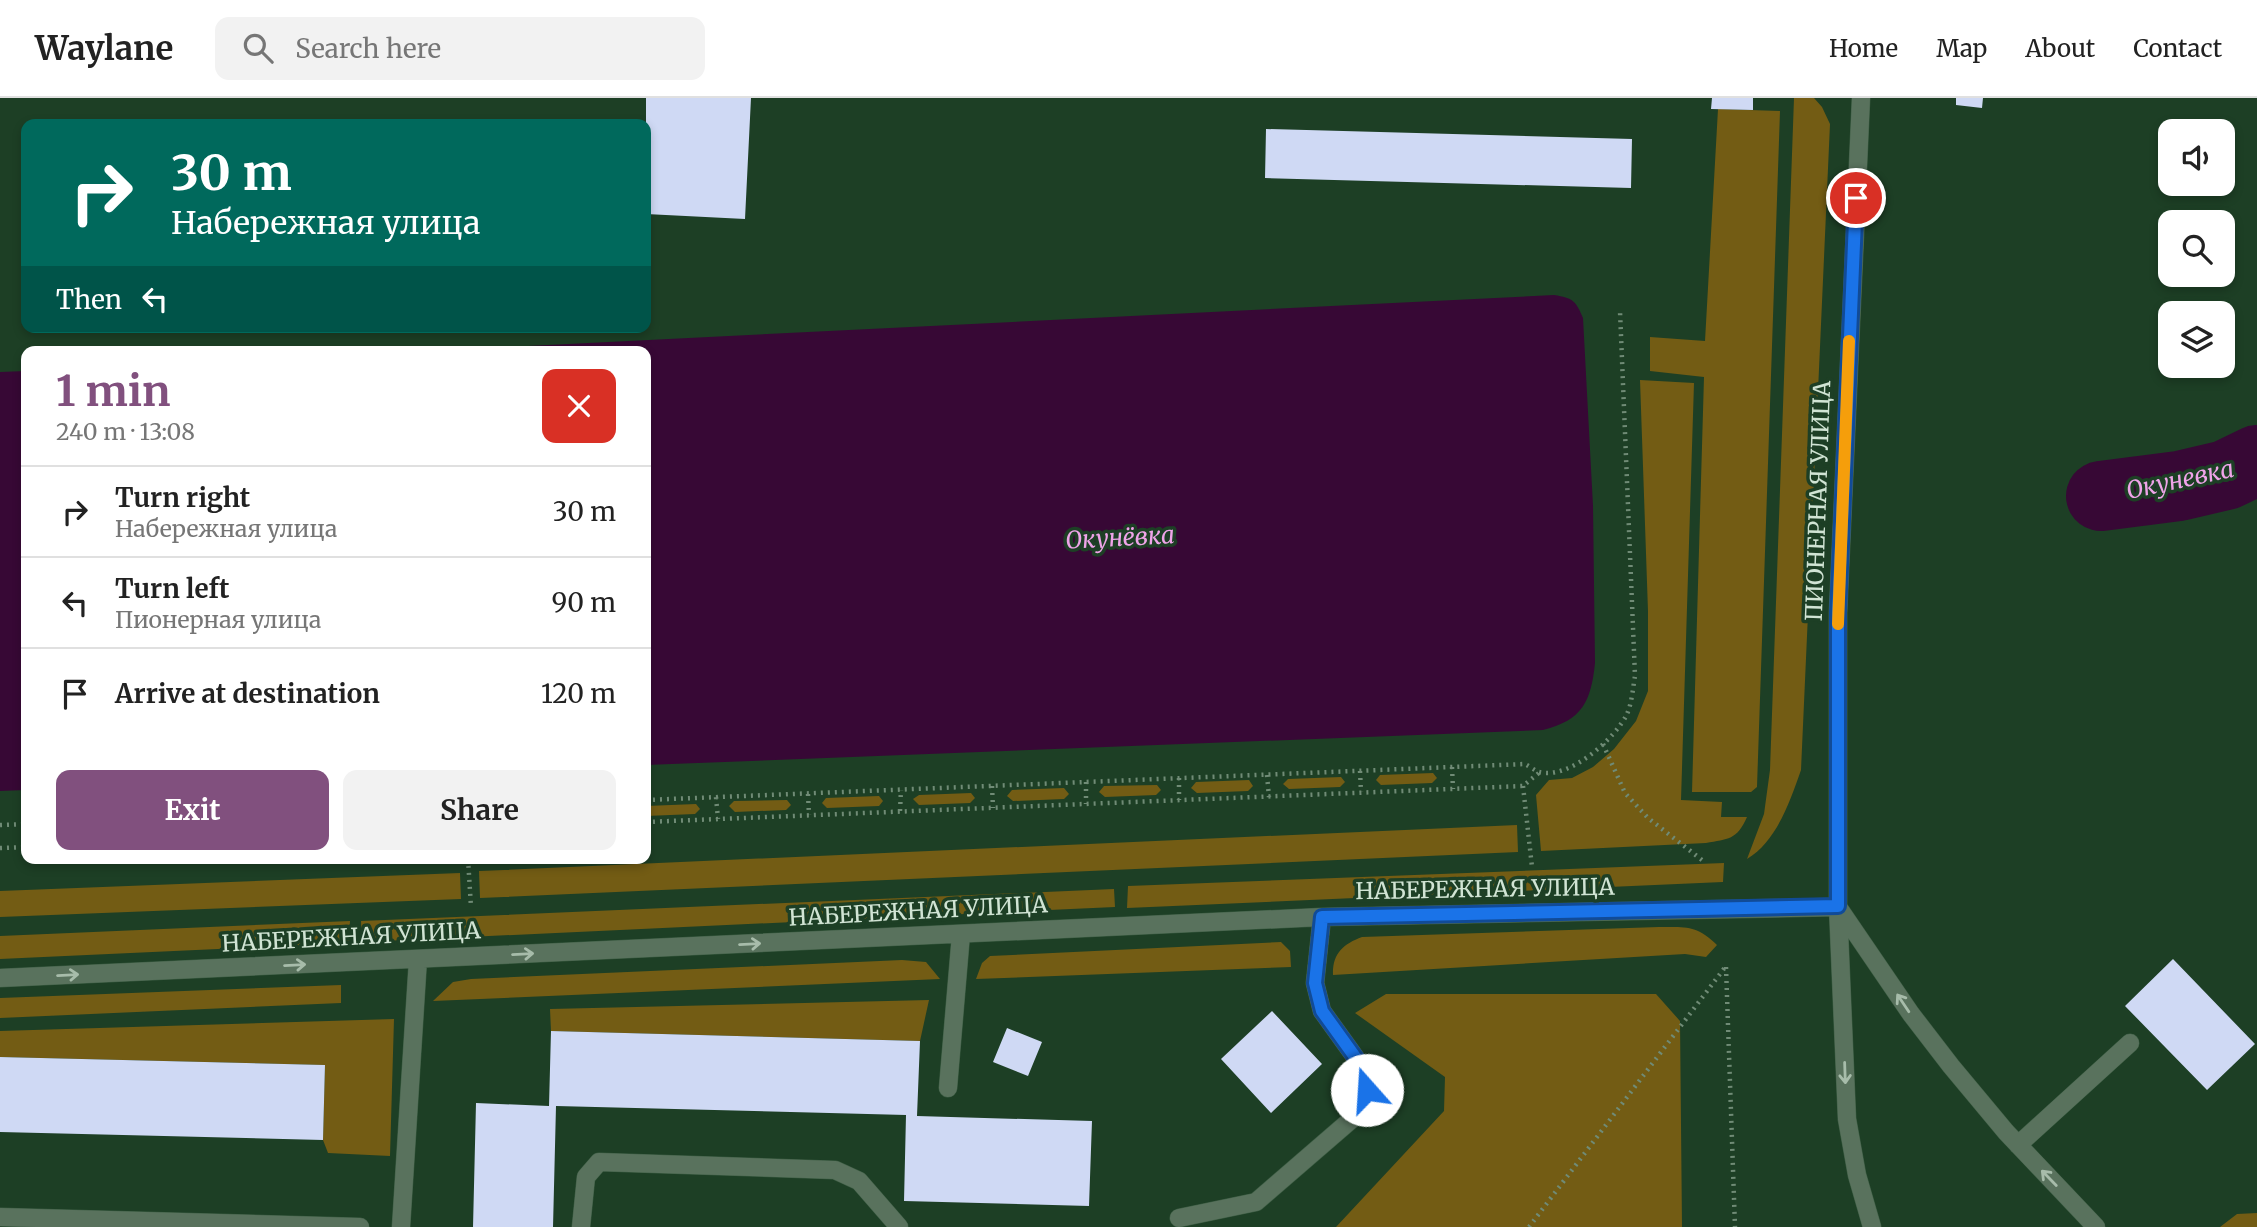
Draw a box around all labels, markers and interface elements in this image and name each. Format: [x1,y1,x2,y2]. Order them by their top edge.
search box [215,17,705,80]
text: Waylane [35,28,173,69]
icon: search [239,29,277,67]
text: Search here [295,32,441,65]
text: Home [1829,33,1898,64]
text: Map [1936,33,1987,64]
text: About [2025,33,2095,64]
text: Contact [2133,33,2222,64]
map controls [2158,119,2235,378]
button: sound [2158,119,2235,196]
text: 30 m [171,142,292,203]
icon: right [56,147,147,238]
pin [1826,168,1886,228]
icon: arrive [1837,179,1875,217]
text: Набережная улица [171,203,480,243]
button: search [2158,210,2235,287]
icon: left [136,280,174,318]
text: Then [56,283,122,316]
button: layers [2158,301,2235,378]
text: 1 min [56,365,170,417]
button: close [542,369,616,443]
street label: ПИОНЕРНАЯ УЛИЦА [1799,379,1836,622]
text: 240 m · 13:08 [56,417,195,446]
water label: Окуневка [2123,453,2237,506]
text: Turn right [115,481,250,514]
icon: right [56,493,94,531]
text: 30 m [553,495,616,528]
text: Набережная улица [115,514,337,543]
water label: Окунёвка [1065,519,1175,556]
text: Turn left [115,572,229,605]
icon: left [56,584,94,622]
text: 90 m [552,586,616,619]
text: Пионерная улица [115,605,321,634]
icon: arrive [56,675,94,713]
text: Arrive at destination [115,677,380,710]
text: 120 m [541,677,616,710]
button: Exit [56,770,329,850]
button: Share [343,770,616,850]
street label: НАБЕРЕЖНАЯ УЛИЦА [1355,872,1616,905]
street label: НАБЕРЕЖНАЯ УЛИЦА [788,889,1049,932]
street label: НАБЕРЕЖНАЯ УЛИЦА [221,915,482,958]
one-way arrow [738,937,761,950]
one-way arrow [511,948,534,961]
one-way arrow [284,958,307,971]
one-way arrow [56,968,79,981]
one-way arrow [1896,994,1910,1013]
position arrow [1330,1053,1404,1127]
one-way arrow [1838,1061,1851,1084]
one-way arrow [2040,1169,2057,1186]

